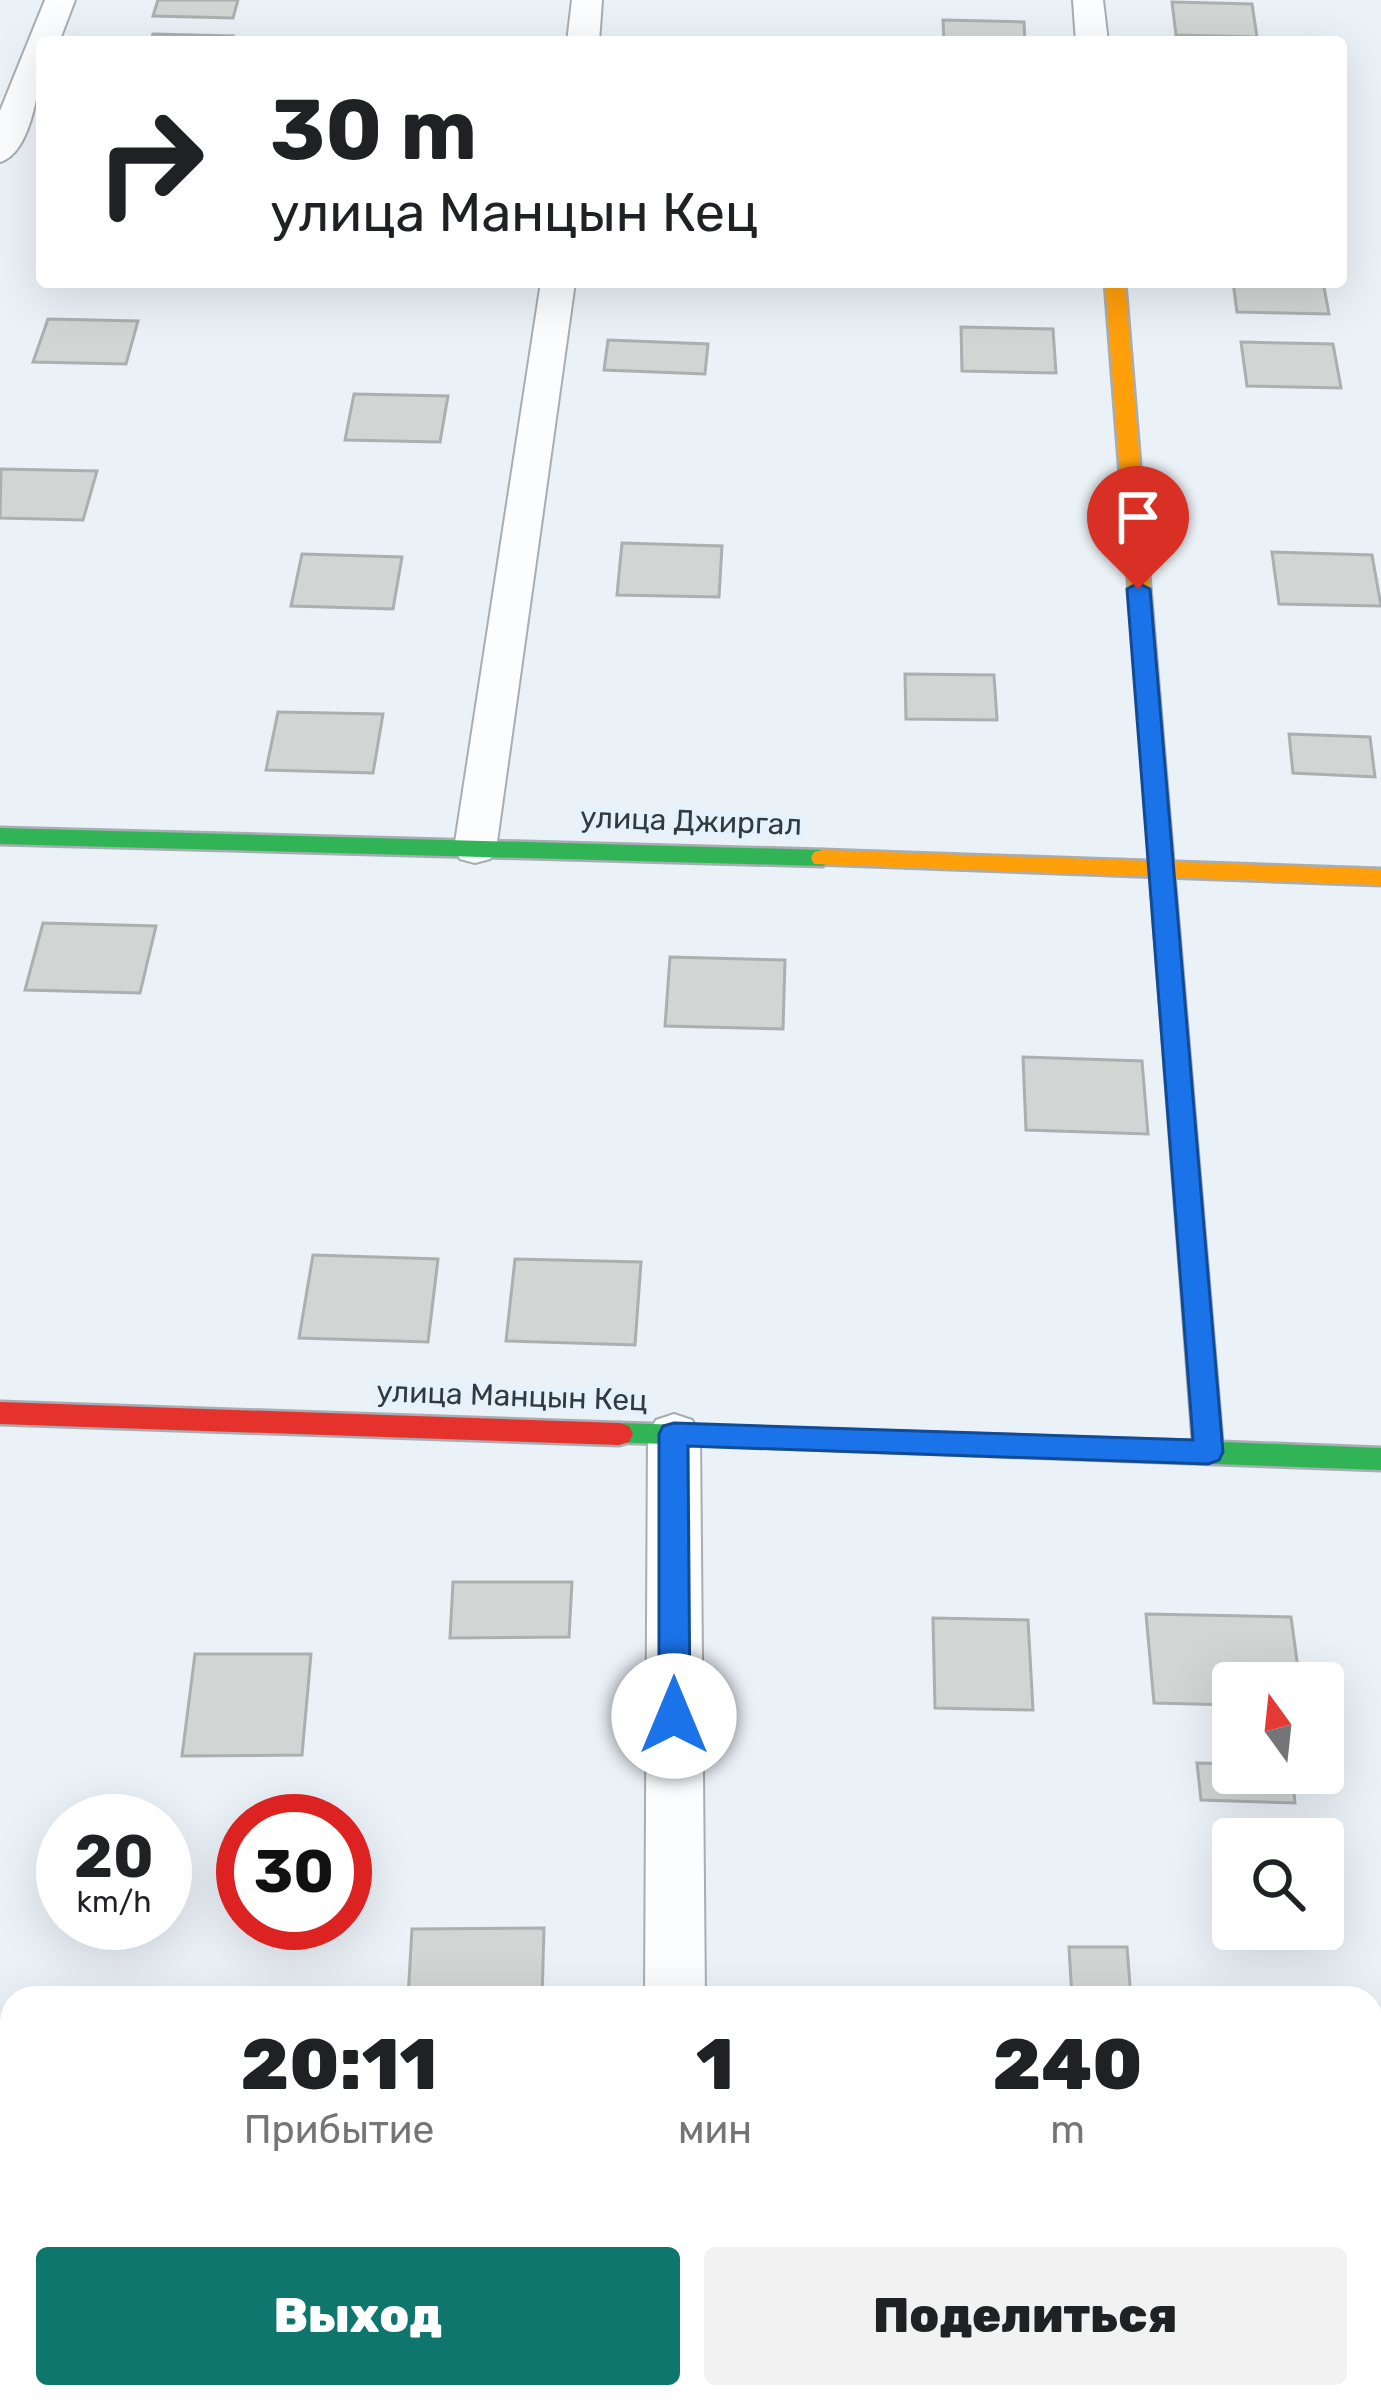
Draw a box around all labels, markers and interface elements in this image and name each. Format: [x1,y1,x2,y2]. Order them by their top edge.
text: 30 m [270,80,477,180]
icon: right [72,84,228,240]
text: улица Манцын Кец [270,181,758,245]
pin [1087,466,1189,589]
icon: arrive [1105,484,1171,550]
street label: улица Джиргал [580,799,802,843]
street label: улица Манцын Кец [376,1373,648,1419]
position arrow [611,1653,737,1779]
north arrow [1212,1662,1344,1794]
map controls [1212,1662,1344,1950]
speed limit sign: 30 [216,1794,372,1950]
button: search [1212,1818,1344,1950]
text: 20 [74,1821,154,1892]
text: km/h [77,1884,151,1920]
text: 20:11 [240,2022,438,2107]
text: 1 [696,2022,734,2107]
text: 240 [993,2022,1143,2107]
text: Прибытие [244,2107,434,2153]
text: мин [678,2107,752,2153]
text: m [1050,2107,1085,2153]
button: Выход [36,2247,680,2385]
button: Поделиться [704,2247,1347,2385]

